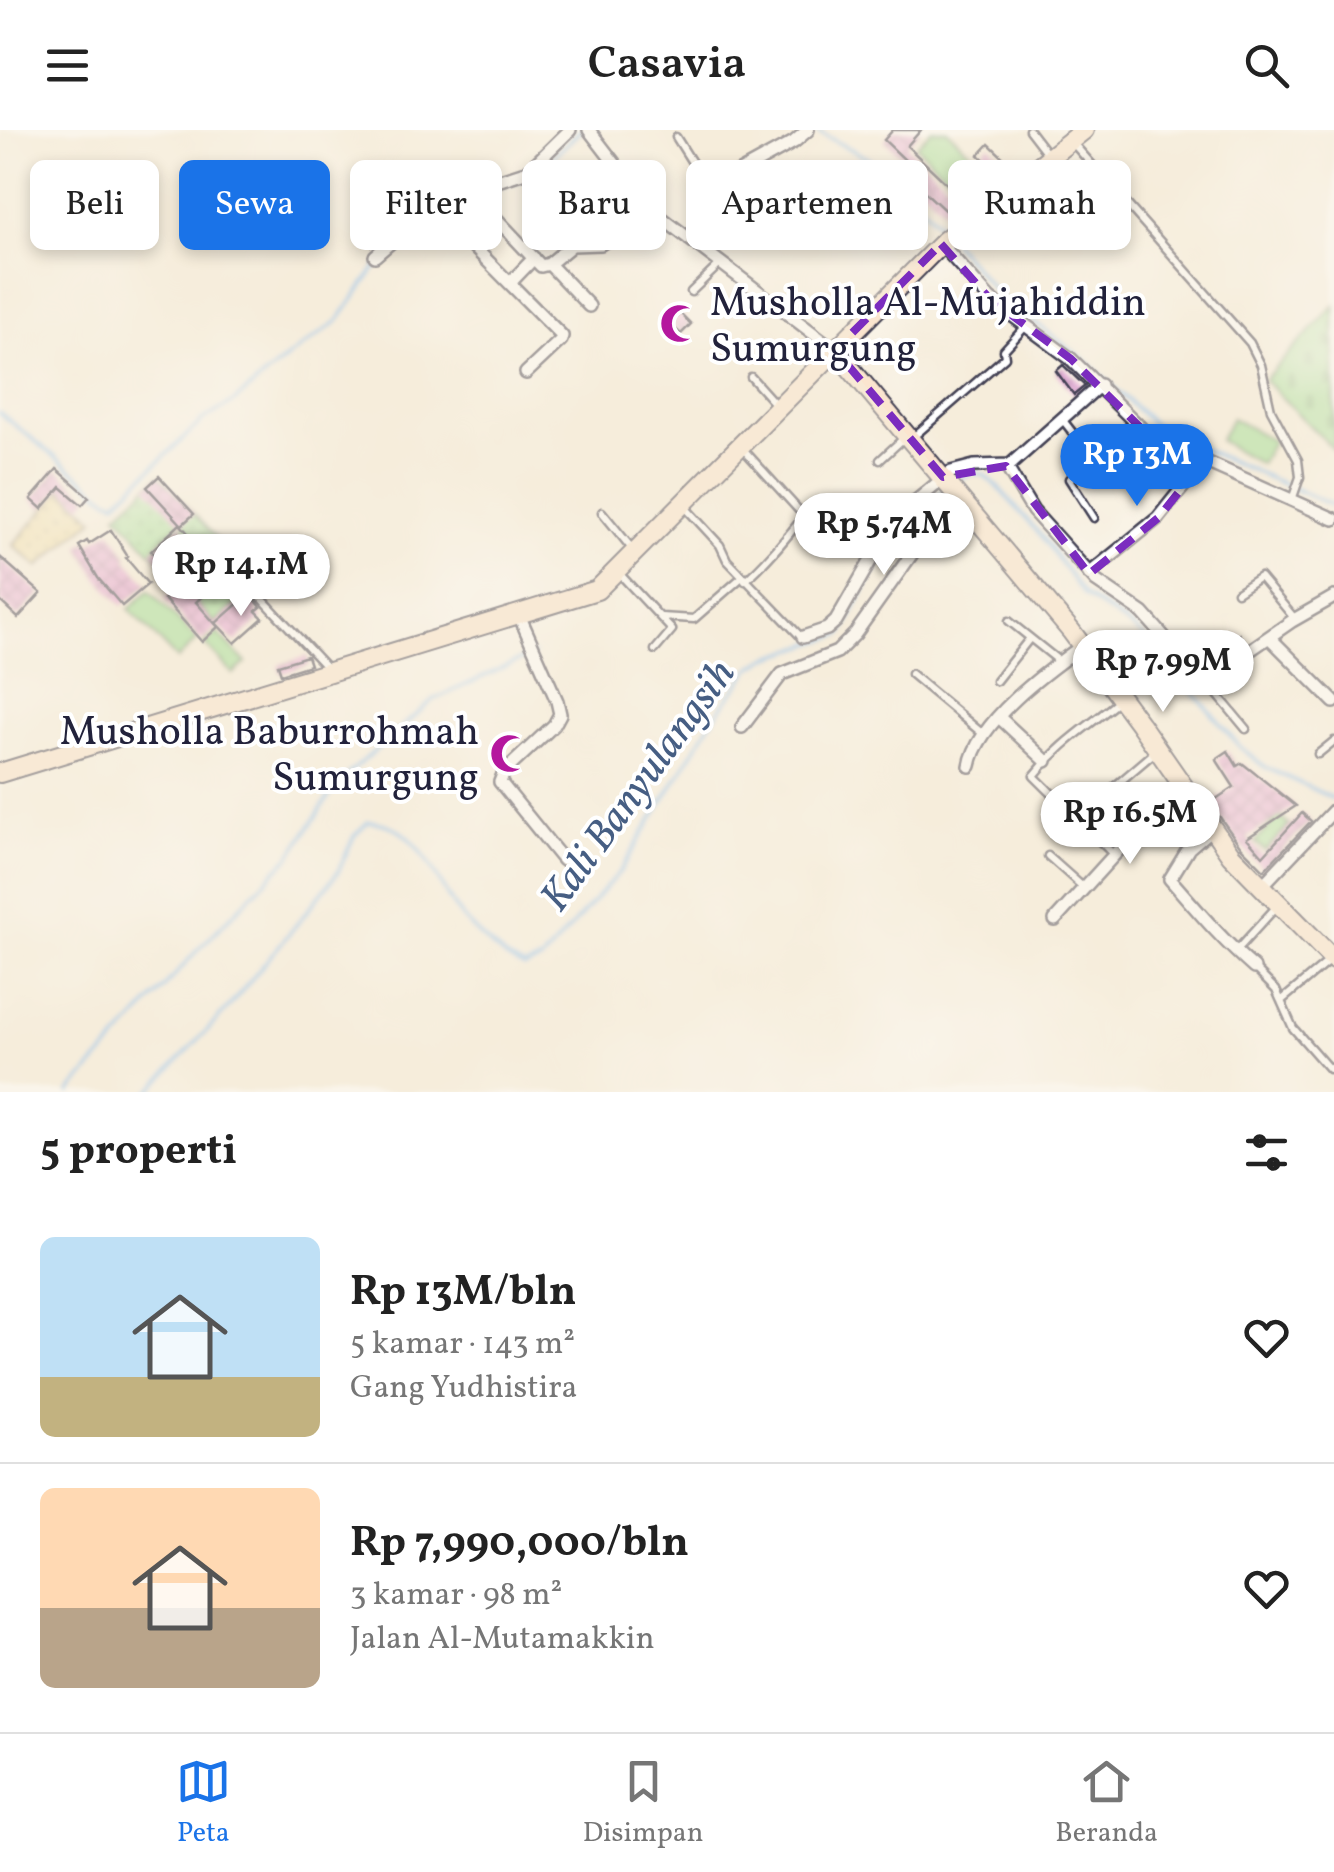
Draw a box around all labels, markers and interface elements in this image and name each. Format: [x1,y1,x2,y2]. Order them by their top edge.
text: Casavia [588,34,746,97]
icon: menu [40,38,95,93]
icon: search [1239,38,1294,93]
chip: Beli [30,160,159,250]
chip: Sewa [179,160,330,250]
chip: Filter [350,160,502,250]
chip: Baru [522,160,666,250]
chip: Apartemen [686,160,928,250]
chip: Rumah [948,160,1131,250]
place label: Musholla Al-Mujahiddin Sumurgung [710,277,1146,379]
mosque icon: Musholla Al-Mujahiddin Sumurgung [659,303,701,345]
pin: Rp 13M [1056,424,1218,509]
text: Rp 13M [1082,434,1192,478]
pin: Rp 5.74M [781,493,987,578]
text: Rp 5.74M [816,503,952,547]
pin: Rp 14.1M [138,534,344,619]
text: Rp 14.1M [174,544,308,588]
pin: Rp 7.99M [1060,630,1266,715]
text: Rp 7.99M [1095,640,1231,684]
water label: Kali Banyulangsih [528,648,751,925]
place label: Musholla Baburrohmah Sumurgung [60,706,479,808]
mosque icon: Musholla Baburrohmah Sumurgung [488,732,530,774]
pin: Rp 16.5M [1027,782,1233,867]
text: Rp 16.5M [1063,792,1197,836]
text: 5 properti [40,1123,237,1182]
icon: filters [1239,1125,1294,1180]
text: Rp 13M/bln [350,1264,576,1323]
icon: home [120,1277,240,1397]
icon: heart [1239,1310,1294,1365]
text: 5 kamar · 143 m² [350,1323,575,1367]
text: Gang Yudhistira [350,1367,578,1411]
text: Rp 7,990,000/bln [350,1515,689,1574]
icon: home [120,1528,240,1648]
icon: heart [1239,1561,1294,1616]
text: 3 kamar · 98 m² [350,1574,562,1618]
text: Jalan Al-Mutamakkin [350,1618,655,1662]
tab: Peta [176,1754,231,1853]
tab: Disimpan [583,1754,703,1853]
tab: Beranda [1055,1754,1158,1853]

